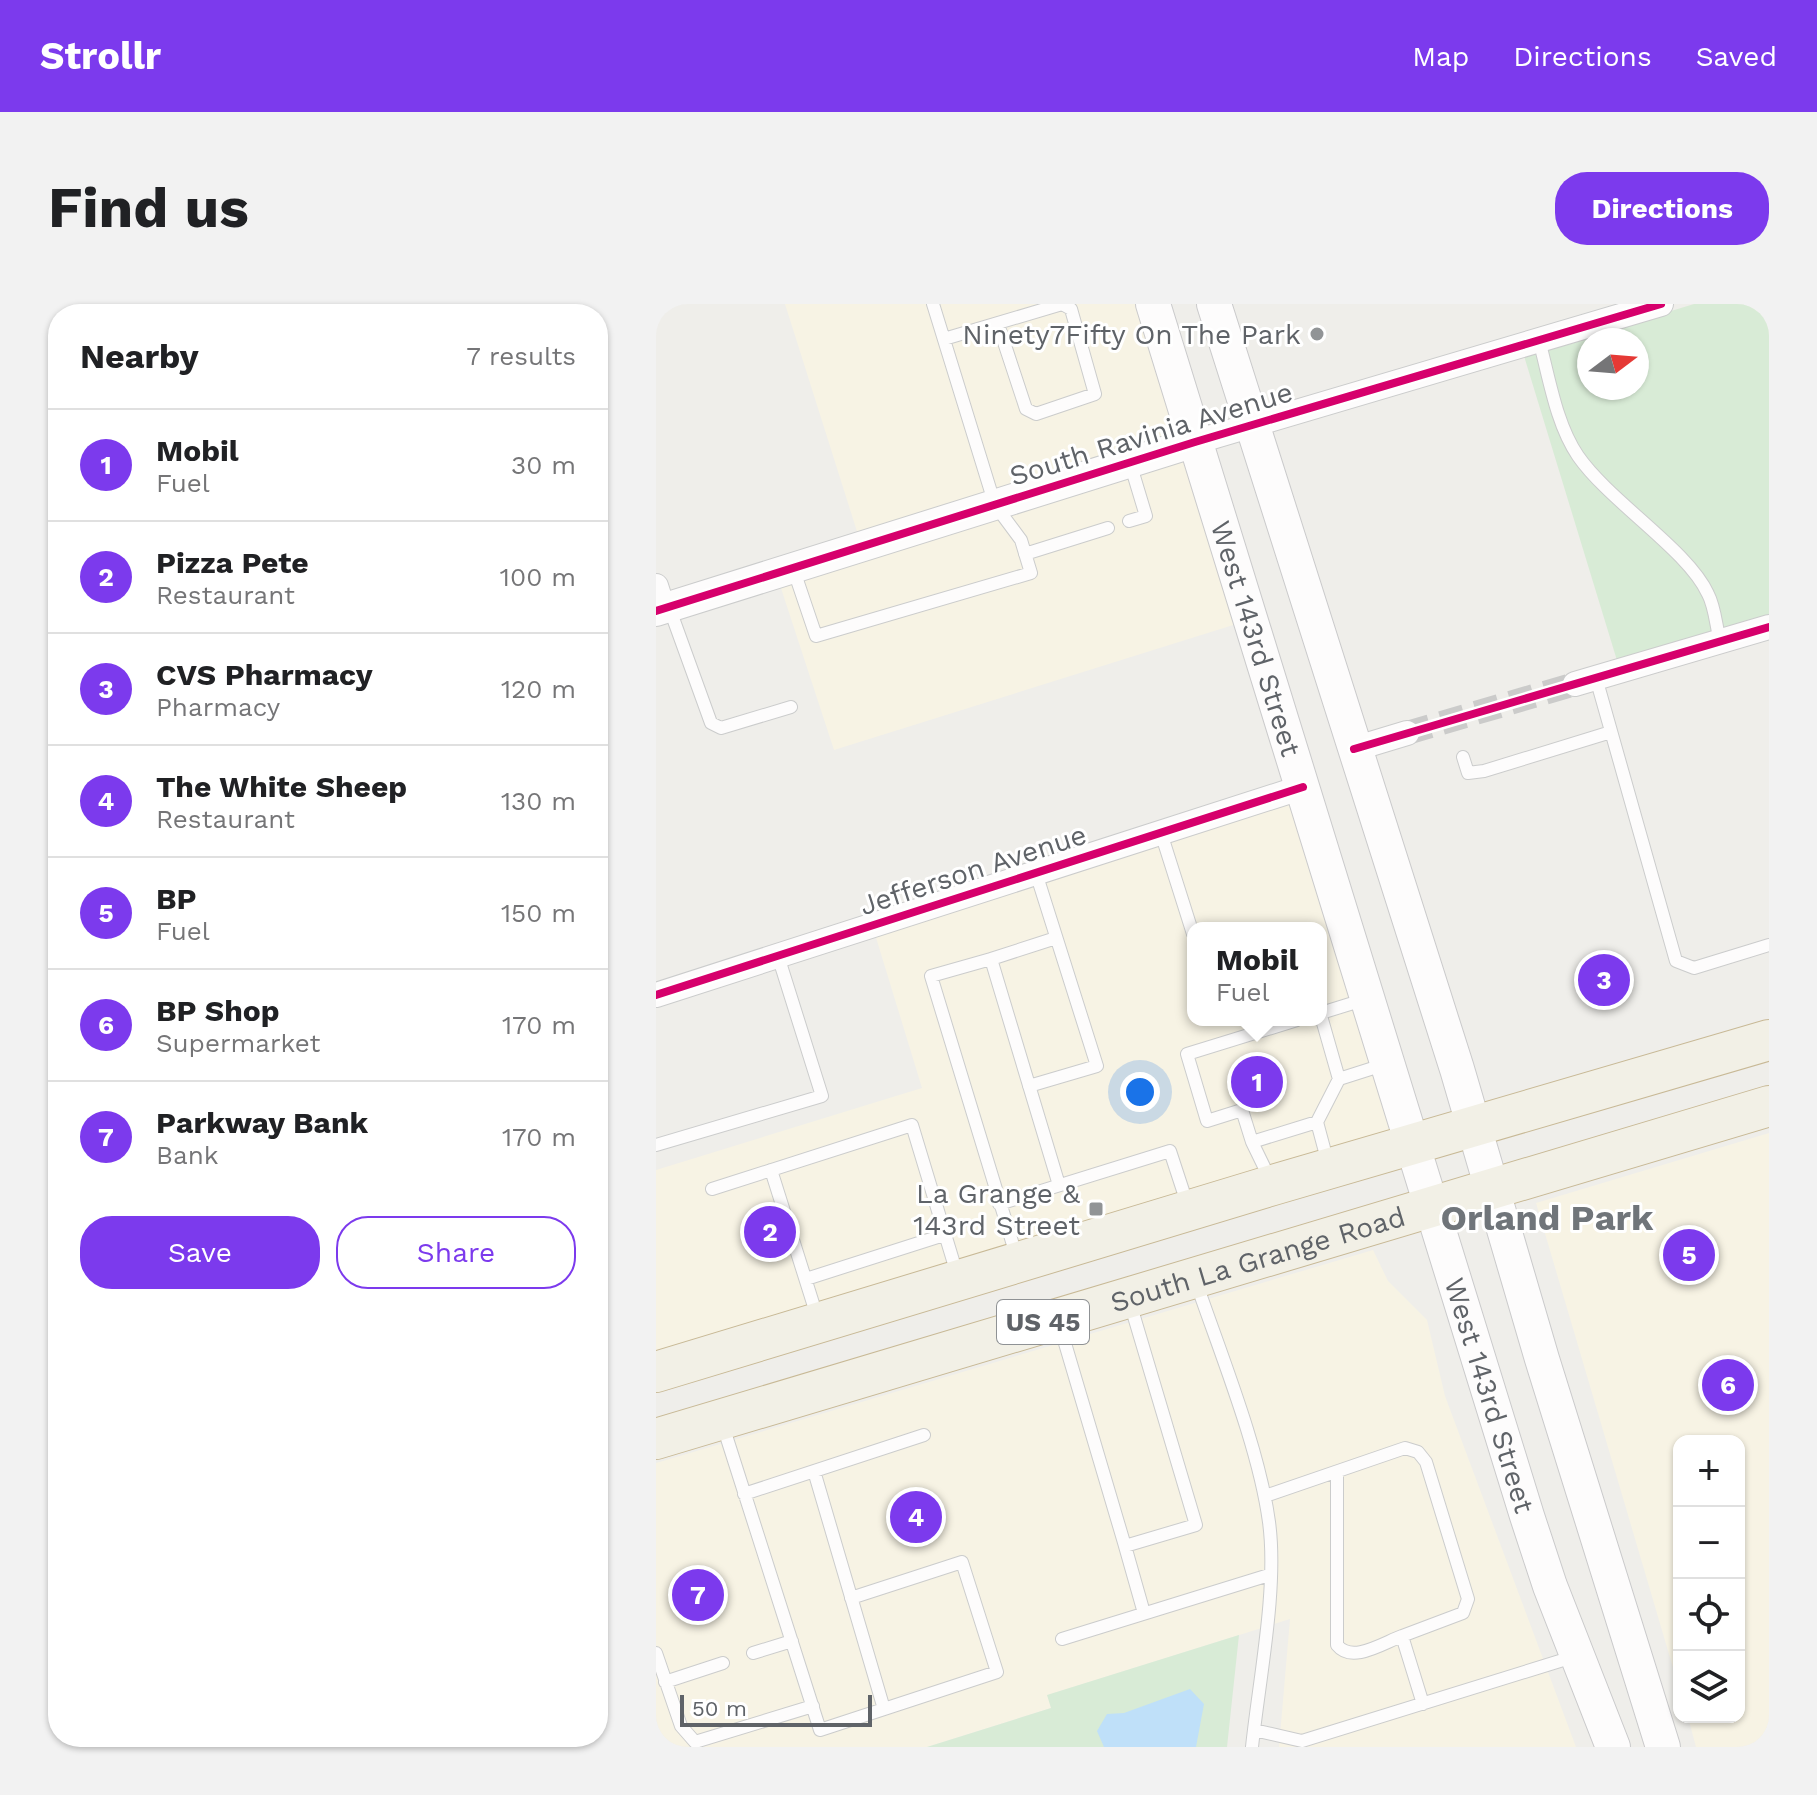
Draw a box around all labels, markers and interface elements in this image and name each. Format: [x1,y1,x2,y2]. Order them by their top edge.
text: Strollr [40,34,161,78]
text: Map [1412,40,1469,73]
text: Directions [1513,40,1652,73]
text: Saved [1696,40,1777,73]
button: Directions [1555,172,1769,245]
text: Find us [48,175,249,241]
place label: Ninety7Fifty On The Park [962,318,1301,351]
marker: Ninety7Fifty On The Park [1308,325,1326,343]
north arrow [1577,328,1649,400]
text: Nearby [80,336,199,376]
text: 7 results [466,341,576,371]
street label: South Ravinia Avenue [1006,375,1296,493]
text: Mobil [156,433,239,468]
text: 1 [100,450,112,480]
text: 30 m [511,450,576,480]
text: Fuel [156,468,210,498]
street label: West 143rd Street [1204,517,1308,760]
text: Pizza Pete [156,545,309,580]
text: 2 [98,562,114,592]
text: 100 m [500,562,576,592]
text: Restaurant [156,580,295,610]
text: CVS Pharmacy [156,657,373,692]
text: 3 [98,674,114,704]
text: 120 m [501,674,576,704]
text: Pharmacy [156,692,280,722]
text: The White Sheep [156,769,407,804]
text: 4 [98,786,114,816]
text: 130 m [501,786,576,816]
text: Restaurant [156,804,295,834]
street label: Jefferson Avenue [855,818,1091,922]
text: BP [156,881,197,916]
text: 5 [98,898,114,928]
text: 150 m [501,898,576,928]
text: Fuel [156,916,210,946]
popup [1187,922,1327,1026]
text: Mobil [1216,942,1298,977]
pin: 3 [1578,950,1630,1010]
text: Fuel [1216,977,1270,1007]
text: BP Shop [156,993,280,1028]
text: 6 [98,1010,114,1040]
text: 170 m [502,1010,576,1040]
text: Supermarket [156,1028,320,1058]
pin: 1 [1231,1052,1283,1112]
your location [1120,1072,1160,1112]
text: Parkway Bank [156,1105,368,1140]
text: 7 [98,1122,114,1152]
text: 170 m [502,1122,576,1152]
text: Bank [156,1140,219,1170]
place label: La Grange & 143rd Street [913,1177,1081,1242]
district label: Orland Park [1441,1197,1654,1239]
street label: South La Grange Road [1106,1199,1409,1319]
marker: La Grange & 143rd Street [1087,1200,1105,1218]
pin: 2 [744,1202,796,1262]
button: Save [80,1216,320,1289]
button: Share [336,1216,576,1289]
pin: 5 [1663,1225,1715,1285]
street label: West 143rd Street [1438,1274,1542,1517]
road number: US 45 [997,1300,1089,1344]
pin: 6 [1702,1355,1754,1415]
map controls [1673,1435,1745,1723]
button: + [1673,1435,1745,1507]
pin: 4 [890,1487,942,1547]
button: − [1673,1507,1745,1579]
pin: 7 [672,1565,724,1625]
button: locate [1673,1579,1745,1651]
button: layers [1673,1651,1745,1723]
scale bar [680,1691,872,1727]
text: 50 m [692,1696,747,1721]

